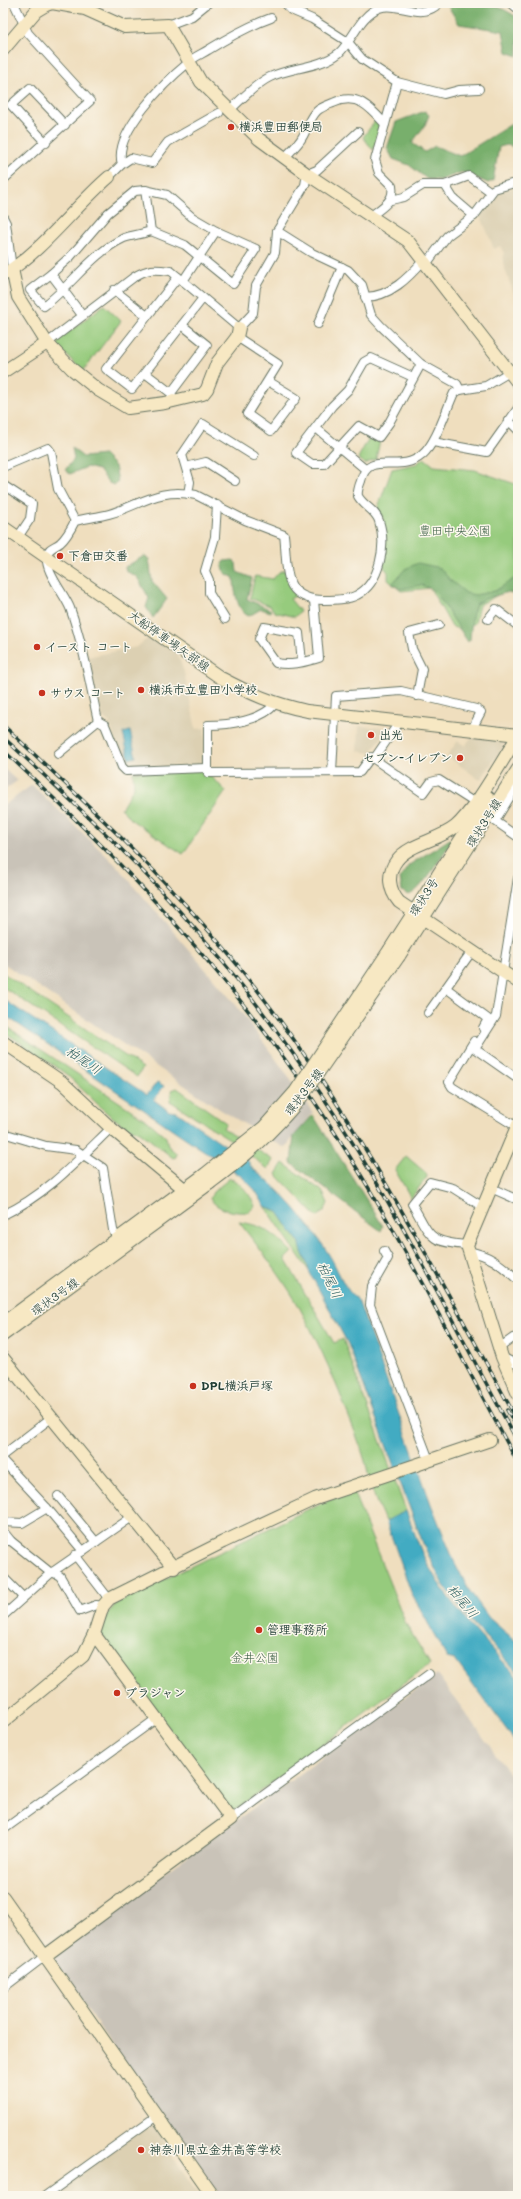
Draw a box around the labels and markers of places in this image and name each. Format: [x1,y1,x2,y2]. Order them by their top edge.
place label: 横浜豊田郵便局 [239,118,323,134]
marker: 横浜豊田郵便局 [226,122,236,132]
place label: 下倉田交番 [68,547,128,563]
marker: 下倉田交番 [55,551,65,561]
place label: イースト コート [45,638,133,654]
marker: イースト コート [32,642,42,652]
place label: 横浜市立豊田小学校 [149,681,257,697]
place label: サウス コート [50,684,126,700]
marker: 横浜市立豊田小学校 [136,685,146,695]
marker: サウス コート [37,688,47,698]
place label: 出光 [379,726,403,742]
marker: 出光 [366,730,376,740]
place label: セブン-イレブン [363,749,452,765]
marker: セブン-イレブン [455,753,465,763]
place label: DPL横浜戸塚 [201,1377,273,1393]
marker: DPL横浜戸塚 [188,1381,198,1391]
place label: 管理事務所 [267,1621,328,1637]
marker: 管理事務所 [254,1625,264,1635]
place label: ブラジャン [125,1684,185,1700]
marker: ブラジャン [112,1688,122,1698]
place label: 神奈川県立金井高等学校 [149,2141,281,2157]
marker: 神奈川県立金井高等学校 [136,2145,146,2155]

